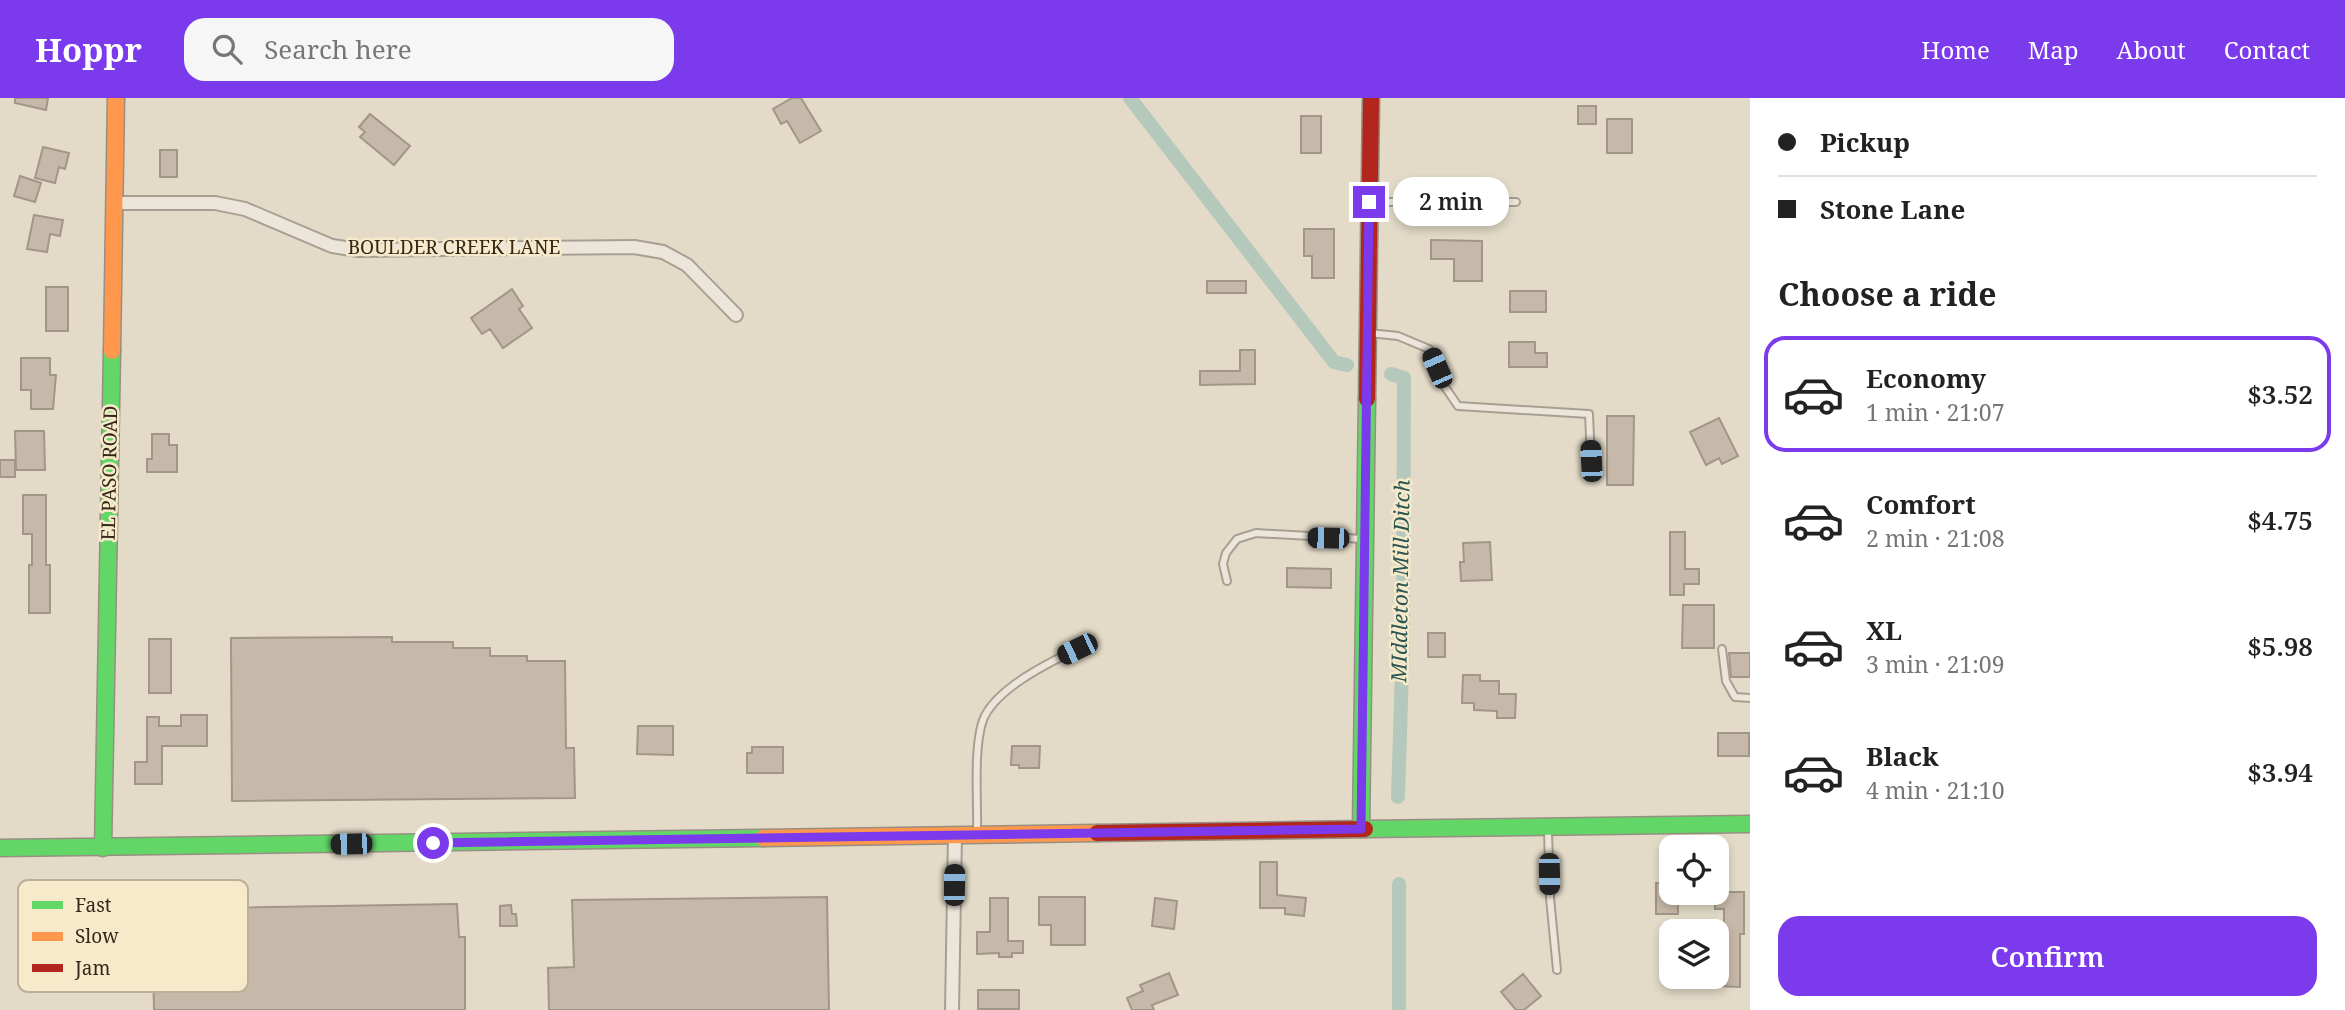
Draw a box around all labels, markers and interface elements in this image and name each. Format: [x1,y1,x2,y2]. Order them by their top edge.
search box [184,18,674,81]
text: Hoppr [35,27,142,72]
icon: search [208,30,246,68]
text: Search here [264,31,412,67]
text: Home [1921,33,1990,66]
text: Map [2028,33,2079,66]
text: About [2117,33,2186,66]
text: Contact [2224,33,2310,66]
text: Pickup [1820,124,1910,160]
callout: 2 min [1394,178,1509,226]
text: 2 min [1419,185,1483,217]
route end [1353,186,1385,218]
text: Stone Lane [1820,191,1965,227]
street label: BOULDER CREEK LANE [348,234,560,260]
text: Choose a ride [1778,272,1997,315]
car [1419,345,1456,391]
text: Economy [1866,360,1986,396]
icon: car [1782,363,1845,426]
text: $3.52 [2247,376,2313,412]
text: 1 min · 21:07 [1866,396,2004,428]
street label: EL PASO ROAD [95,405,123,541]
car [1580,439,1603,483]
water label: MIddleton Mill Ditch [1384,479,1416,684]
text: Comfort [1866,486,1976,522]
icon: car [1782,489,1845,552]
text: $4.75 [2247,502,2313,538]
text: 2 min · 21:08 [1866,522,2004,554]
car [1307,527,1350,549]
text: XL [1866,612,1902,648]
icon: car [1782,615,1845,678]
text: $5.98 [2247,628,2313,664]
car [1054,630,1101,668]
text: 3 min · 21:09 [1866,648,2004,680]
text: Black [1866,738,1939,774]
icon: car [1782,741,1845,804]
text: $3.94 [2247,754,2313,790]
text: 4 min · 21:10 [1866,774,2004,806]
route start [417,827,449,859]
car [330,833,373,855]
map controls [1659,835,1729,989]
button: locate [1659,835,1729,905]
car [1539,853,1560,895]
car [944,864,965,906]
legend [18,880,248,992]
text: Fast [75,892,112,918]
button: Confirm [1778,916,2317,996]
button: layers [1659,919,1729,989]
text: Slow [75,923,119,949]
text: Jam [74,955,110,981]

